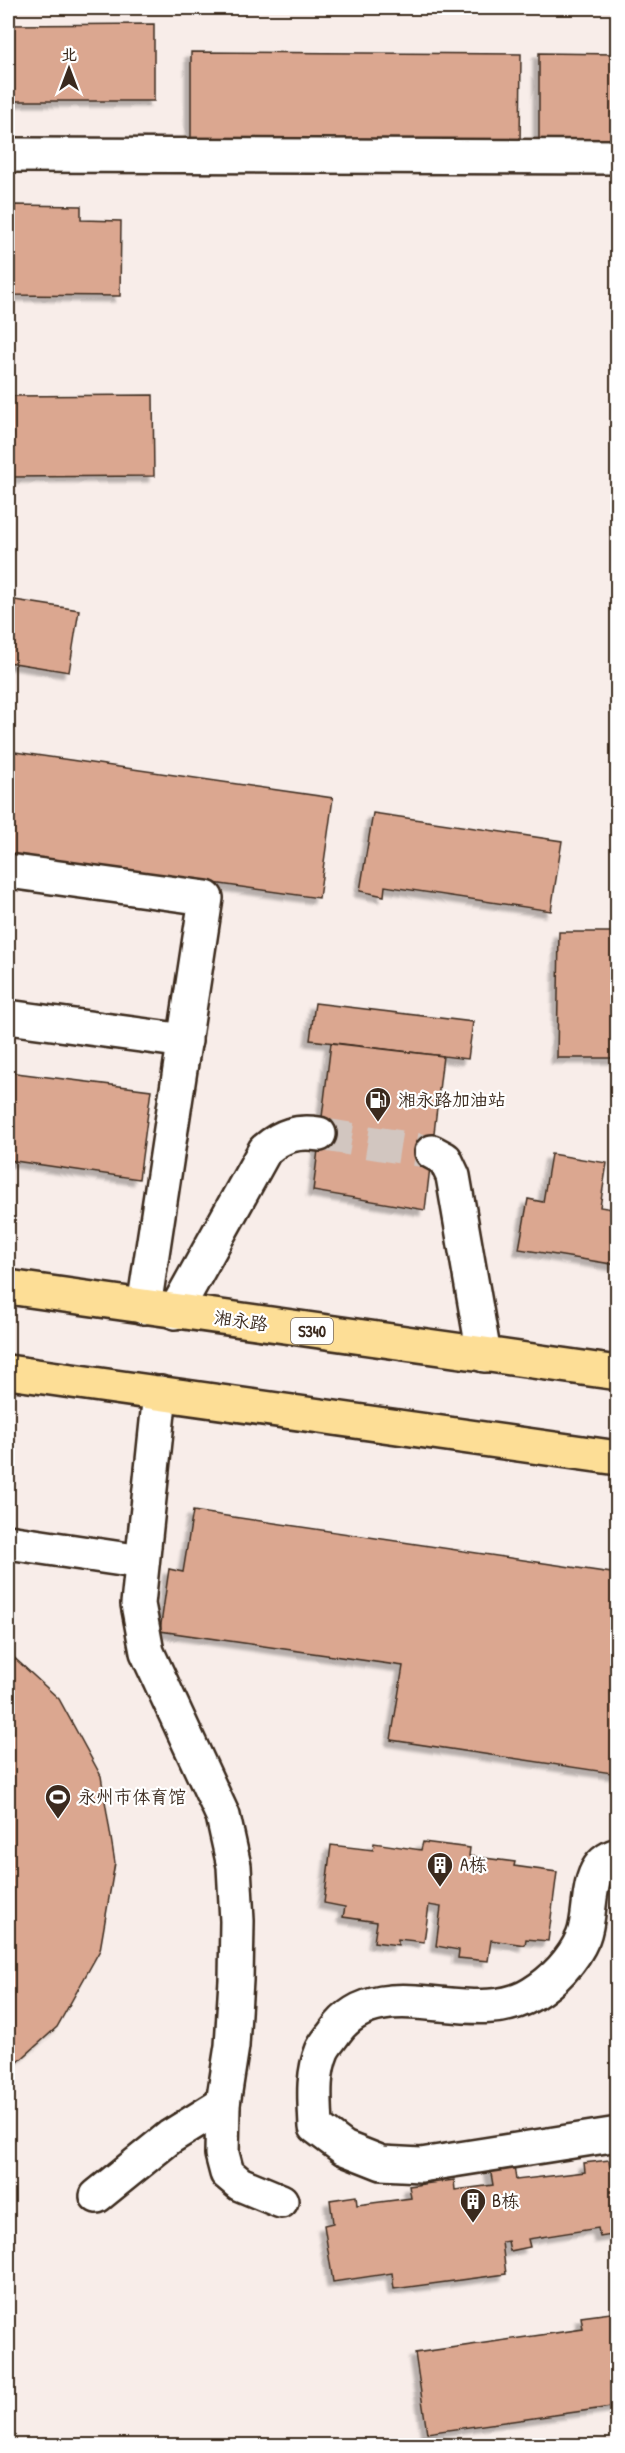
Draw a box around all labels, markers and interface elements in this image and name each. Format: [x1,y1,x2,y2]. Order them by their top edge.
north arrow [39,39,99,99]
text: 北 [61,43,77,65]
fuel station icon: 湘永路加油站 [363,1085,393,1123]
place label: 湘永路加油站 [398,1087,506,1112]
street label: 湘永路 [213,1304,270,1337]
road number: S340 [291,1318,333,1344]
sports icon: 永州市体育馆 [43,1782,73,1820]
place label: 永州市体育馆 [78,1784,186,1809]
building icon: A栋 [425,1850,455,1888]
place label: A栋 [460,1852,487,1877]
building icon: B栋 [458,2186,488,2224]
place label: B栋 [492,2188,519,2213]

